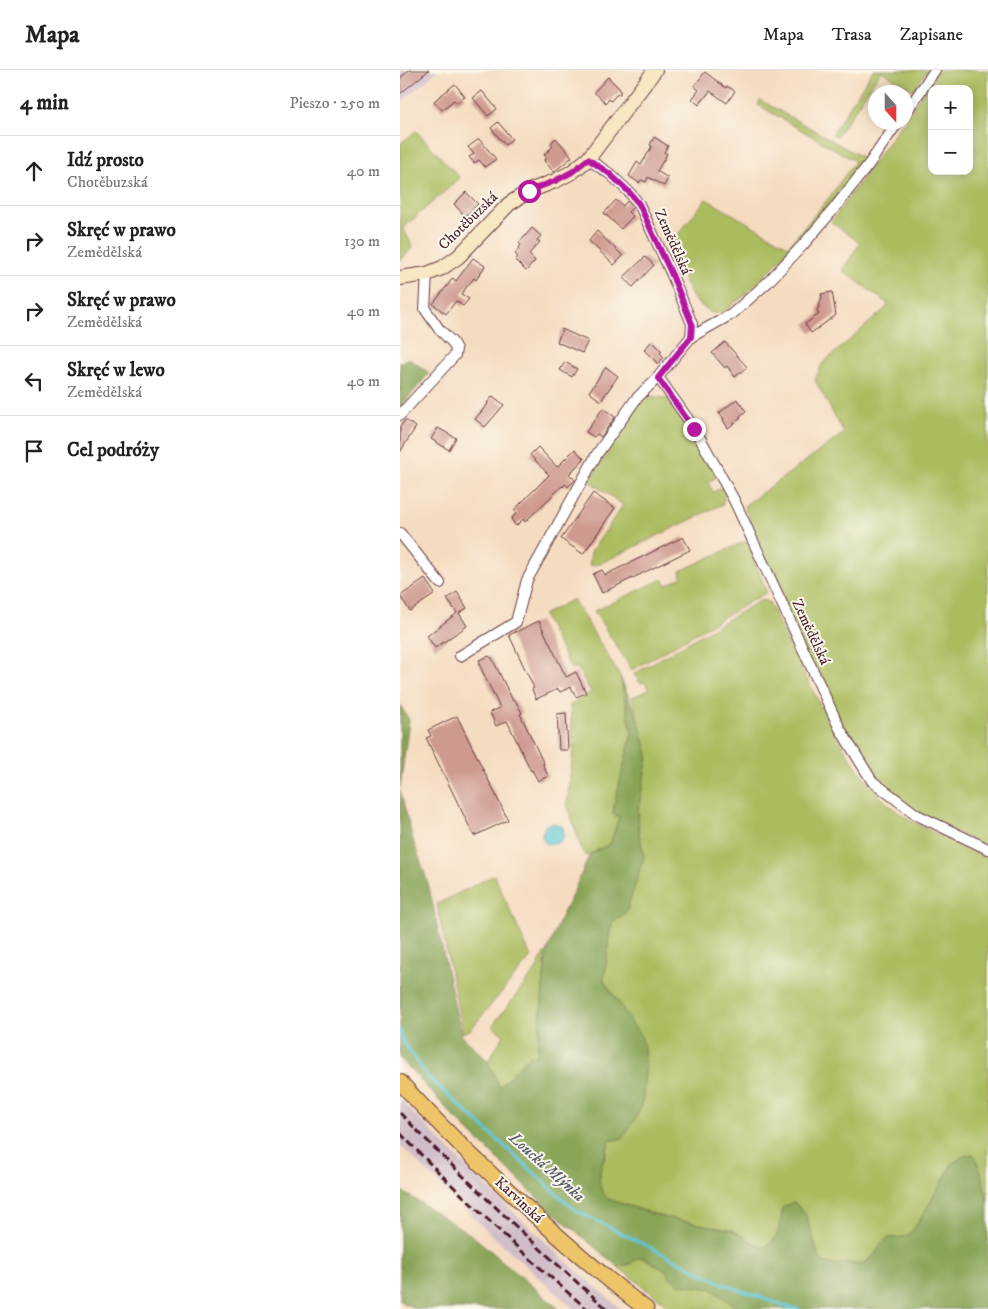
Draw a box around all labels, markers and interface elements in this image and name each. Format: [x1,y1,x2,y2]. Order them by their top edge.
text: Mapa [25,20,79,50]
text: Mapa [763,24,804,46]
text: Trasa [832,24,872,46]
text: Zapisane [900,24,963,46]
north arrow [868,85,913,130]
map controls [928,85,973,175]
button: + [928,85,973,130]
text: 4 min [20,90,69,116]
text: Pieszo · 250 m [289,93,380,113]
button: − [928,130,973,175]
text: Idź prosto [67,149,144,172]
icon: ahead [20,157,48,185]
text: 40 m [347,161,380,181]
text: Chotěbuzská [67,172,148,192]
route start [518,180,541,203]
street label: Chotěbuzská [434,187,502,254]
street label: Zemědělská [650,206,696,279]
text: Skręć w prawo [67,219,176,242]
icon: right [20,227,48,255]
text: 130 m [344,231,380,251]
text: Zemědělská [67,242,142,262]
text: Skręć w prawo [67,289,176,312]
icon: right [20,297,48,325]
text: 40 m [347,301,380,321]
text: Zemědělská [67,312,142,332]
text: Skręć w lewo [67,359,165,382]
icon: left [20,367,48,395]
text: 40 m [347,371,380,391]
text: Zemědělská [67,382,142,402]
route end [683,418,706,441]
icon: arrive [20,437,48,465]
text: Cel podróży [67,439,159,462]
street label: Zemědělská [788,596,835,668]
water label: Loucká Mlýnka [504,1127,589,1206]
street label: Karvinská [491,1173,548,1228]

